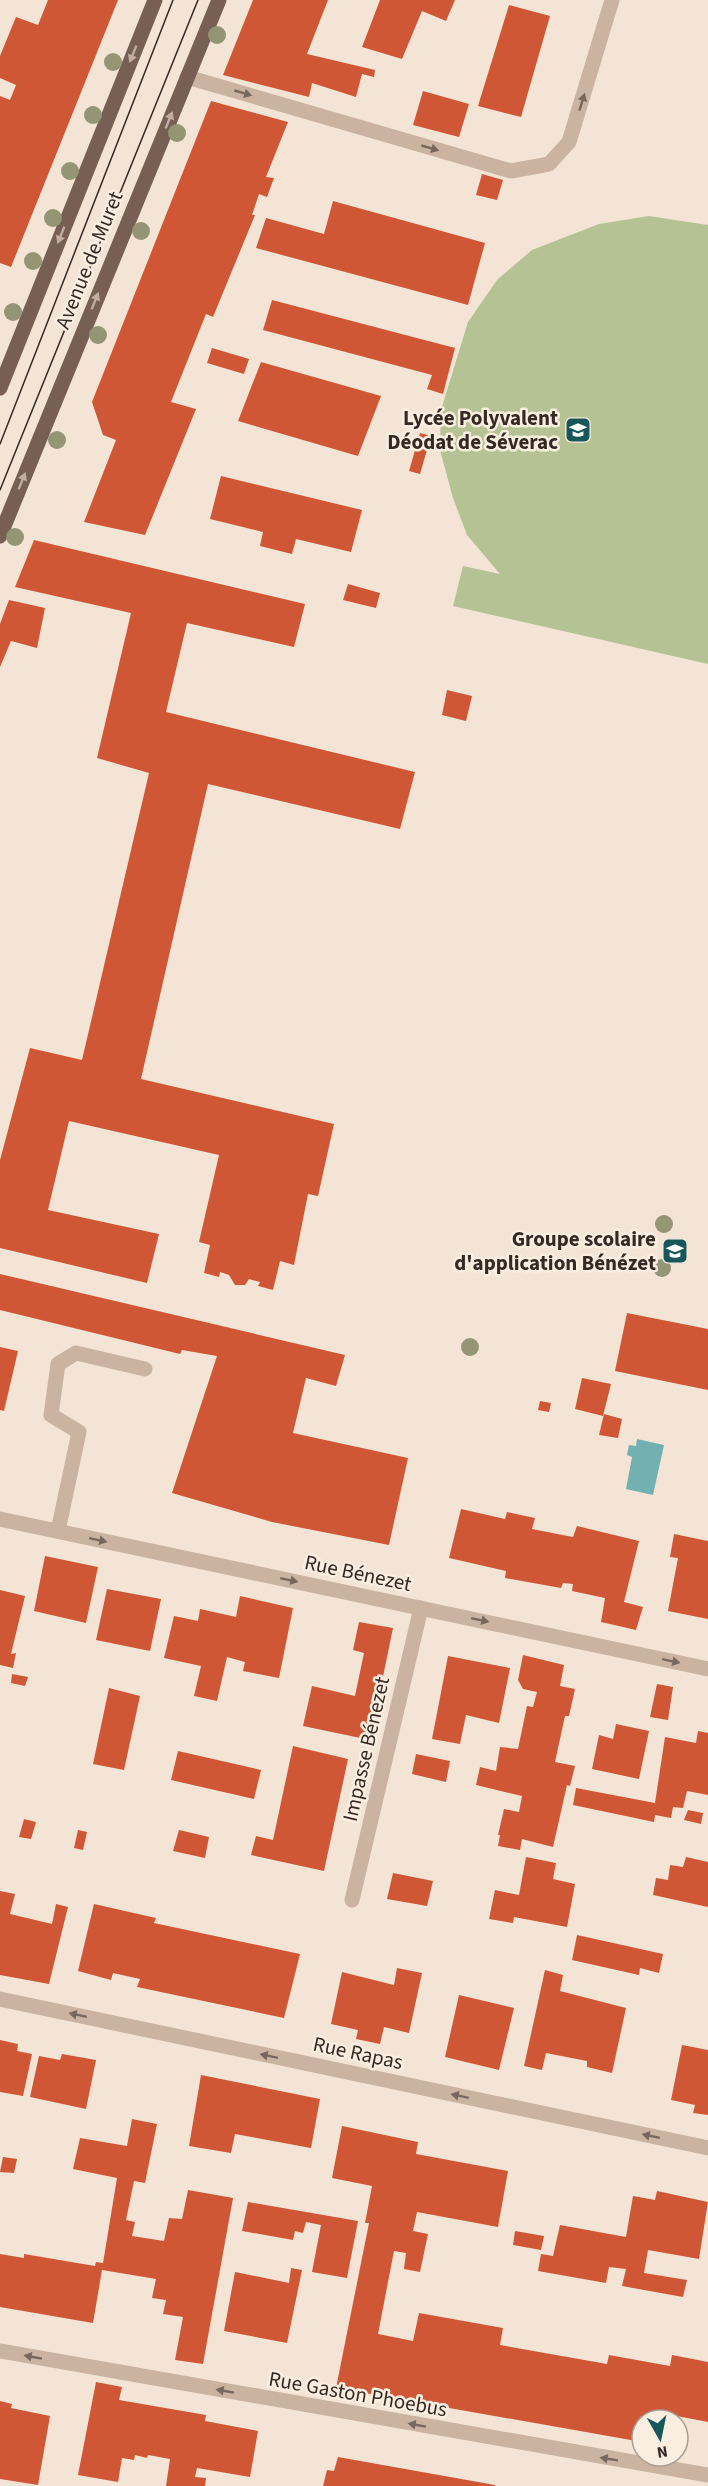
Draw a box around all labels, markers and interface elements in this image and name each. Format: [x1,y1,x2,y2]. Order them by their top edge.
one-way arrow [128,46,138,64]
one-way arrow [234,89,252,98]
one-way arrow [578,93,587,111]
one-way arrow [164,111,174,129]
one-way arrow [421,144,439,153]
street label: Avenue de Muret [48,187,130,333]
one-way arrow [56,227,66,245]
one-way arrow [91,292,100,310]
place label: Lycée Polyvalent Déodat de Séverac [387,403,558,457]
school or university icon: Lycée Polyvalent Déodat de Séverac [563,415,593,445]
one-way arrow [17,472,27,490]
place label: Groupe scolaire d'application Bénézet [454,1224,656,1278]
school or university icon: Groupe scolaire d'application Bénézet [660,1236,690,1266]
one-way arrow [89,1536,108,1545]
street label: Rue Bénezet [302,1547,414,1599]
one-way arrow [280,1576,299,1585]
one-way arrow [471,1616,490,1625]
one-way arrow [661,1656,680,1666]
street label: Impasse Bénezet [335,1674,397,1824]
one-way arrow [69,2010,88,2020]
street label: Rue Rapas [310,2029,406,2077]
one-way arrow [259,2051,278,2060]
one-way arrow [450,2091,469,2100]
one-way arrow [641,2131,660,2140]
one-way arrow [23,2352,42,2361]
street label: Rue Gaston Phoebus [266,2364,450,2424]
one-way arrow [215,2386,234,2395]
north arrow [630,2408,690,2468]
one-way arrow [407,2421,426,2430]
text: N [655,2440,669,2464]
one-way arrow [599,2455,618,2464]

